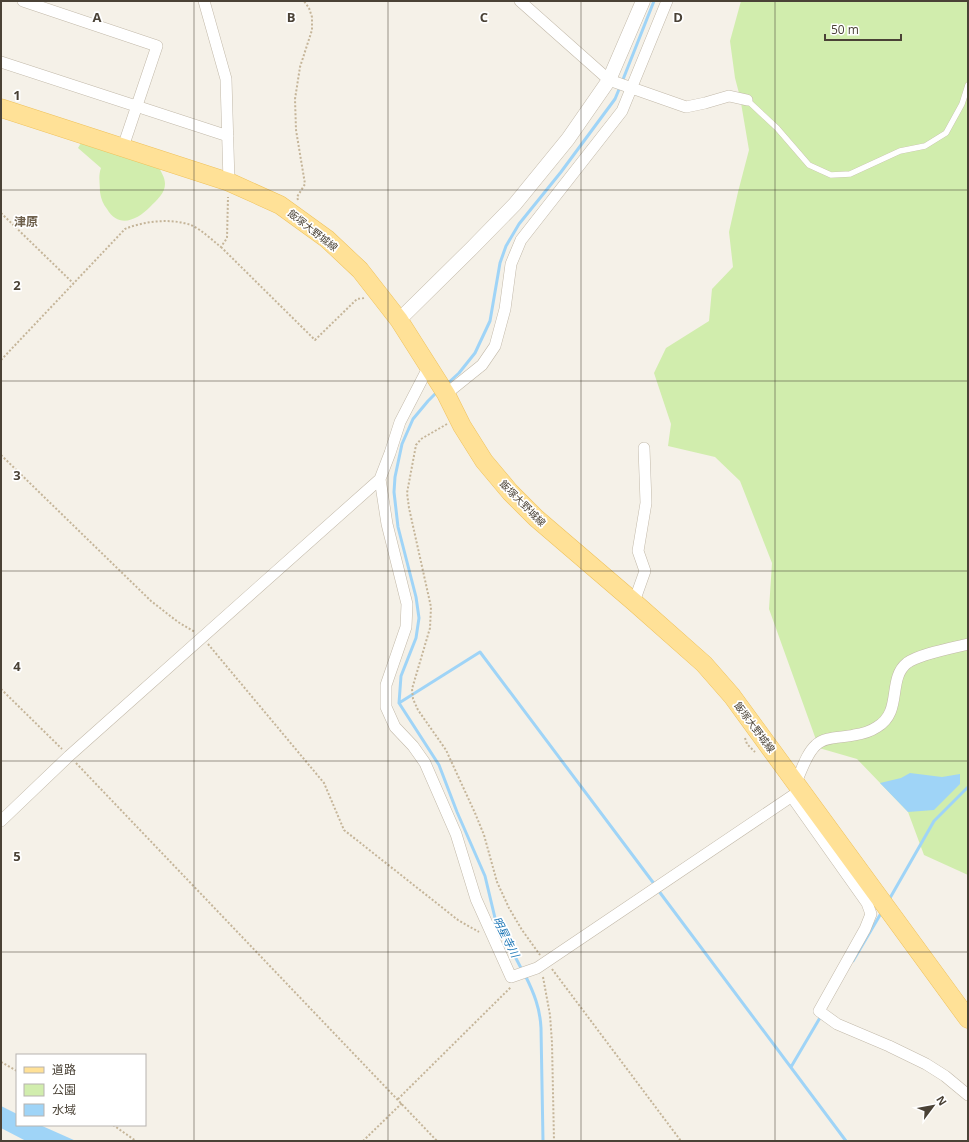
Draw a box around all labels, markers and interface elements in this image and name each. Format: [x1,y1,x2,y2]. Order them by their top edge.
text: A [93,8,102,26]
text: B [287,8,296,26]
text: C [480,8,488,26]
text: D [673,8,683,26]
scale bar [825,16,901,42]
text: 50 m [831,21,859,38]
text: 1 [13,86,21,104]
street label: 飯塚大野城線 [285,206,341,254]
district label: 津原 [14,213,38,230]
text: 2 [13,276,21,294]
text: 3 [13,466,21,484]
street label: 飯塚大野城線 [497,477,549,529]
text: 4 [13,657,21,675]
street label: 飯塚大野城線 [731,699,779,755]
text: 5 [13,847,21,865]
water label: 明星寺川 [490,914,524,961]
legend [16,1054,146,1126]
text: 道路 [52,1061,76,1078]
text: 公園 [52,1081,76,1098]
north arrow [913,1086,953,1126]
text: N [933,1093,951,1108]
text: 水域 [52,1101,76,1118]

